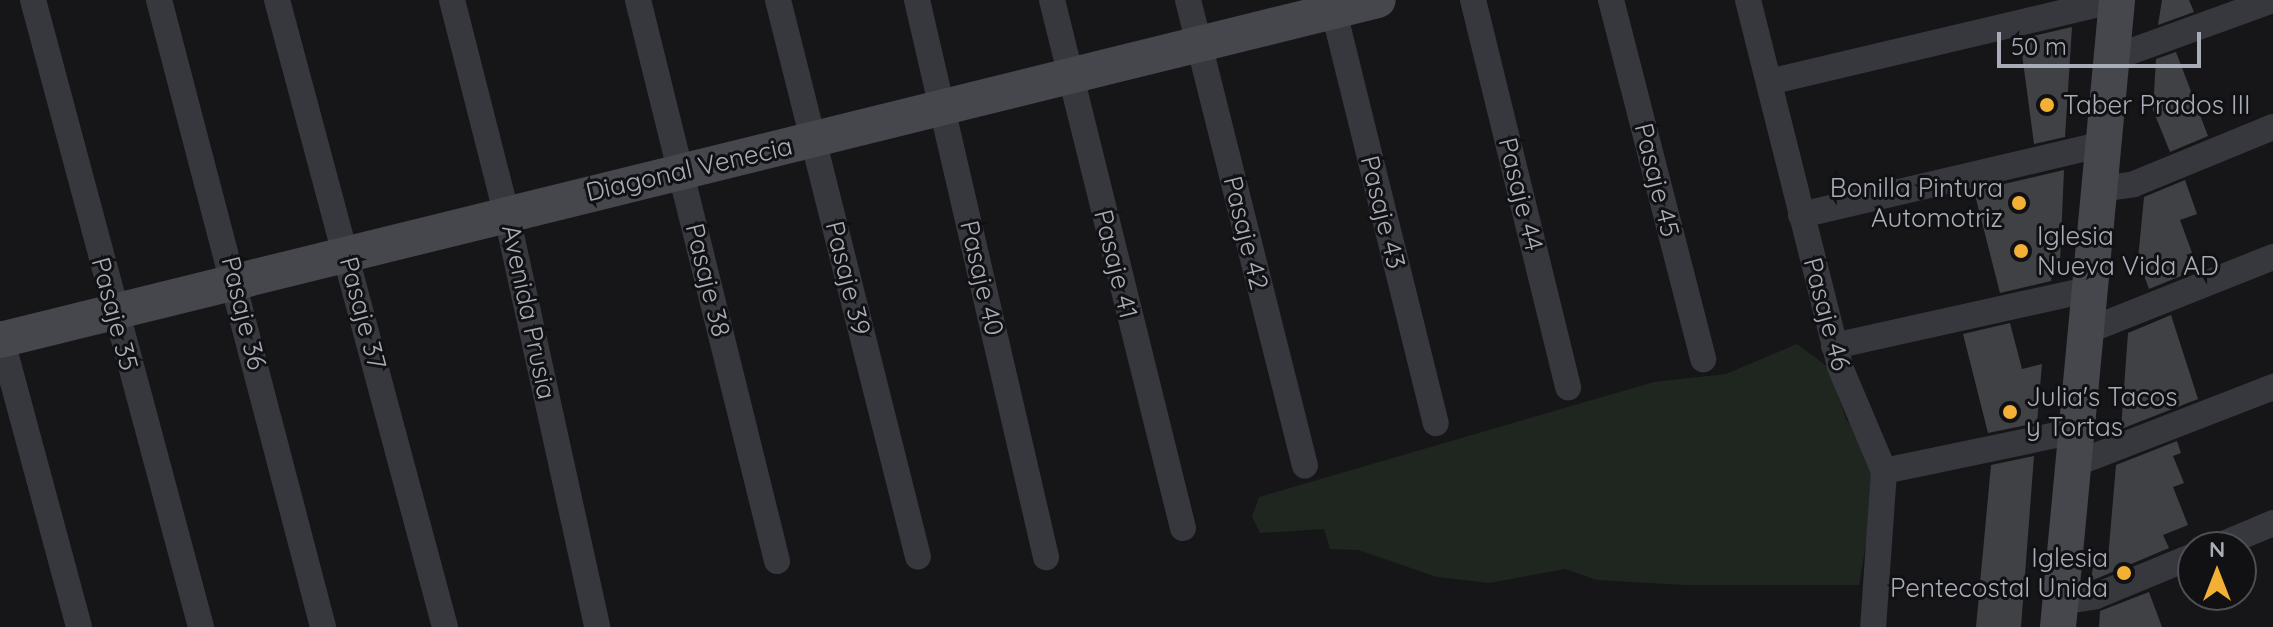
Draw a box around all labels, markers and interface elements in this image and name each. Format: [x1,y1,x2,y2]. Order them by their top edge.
scale bar [2001,16,2205,66]
text: 50 m [2011,31,2067,61]
place label: Taber Prados III [2063,89,2251,121]
marker: Taber Prados III [2038,96,2056,114]
street label: Pasaje 45 [1628,120,1686,240]
street label: Diagonal Venecia [583,130,795,208]
street label: Pasaje 44 [1492,134,1550,254]
street label: Pasaje 43 [1354,152,1412,272]
place label: Bonilla Pintura Automotriz [1830,172,2003,234]
street label: Pasaje 42 [1217,173,1275,293]
marker: Bonilla Pintura Automotriz [2010,194,2028,212]
street label: Pasaje 41 [1087,206,1145,322]
street label: Pasaje 40 [954,217,1010,339]
street label: Pasaje 39 [819,218,877,338]
street label: Pasaje 38 [679,220,737,340]
place label: Iglesia Nueva Vida AD [2037,220,2219,282]
street label: Avenida Prusia [495,222,563,402]
marker: Iglesia Nueva Vida AD [2012,242,2030,260]
street label: Pasaje 36 [215,253,273,373]
street label: Pasaje 37 [333,253,393,373]
street label: Pasaje 35 [85,254,145,374]
street label: Pasaje 46 [1797,254,1857,374]
place label: Julia's Tacos y Tortas [2026,381,2178,442]
marker: Julia's Tacos y Tortas [2001,403,2019,421]
north arrow [2177,531,2257,611]
text: N [2209,535,2225,563]
place label: Iglesia Pentecostal Unida [1890,542,2108,604]
marker: Iglesia Pentecostal Unida [2115,564,2133,582]

